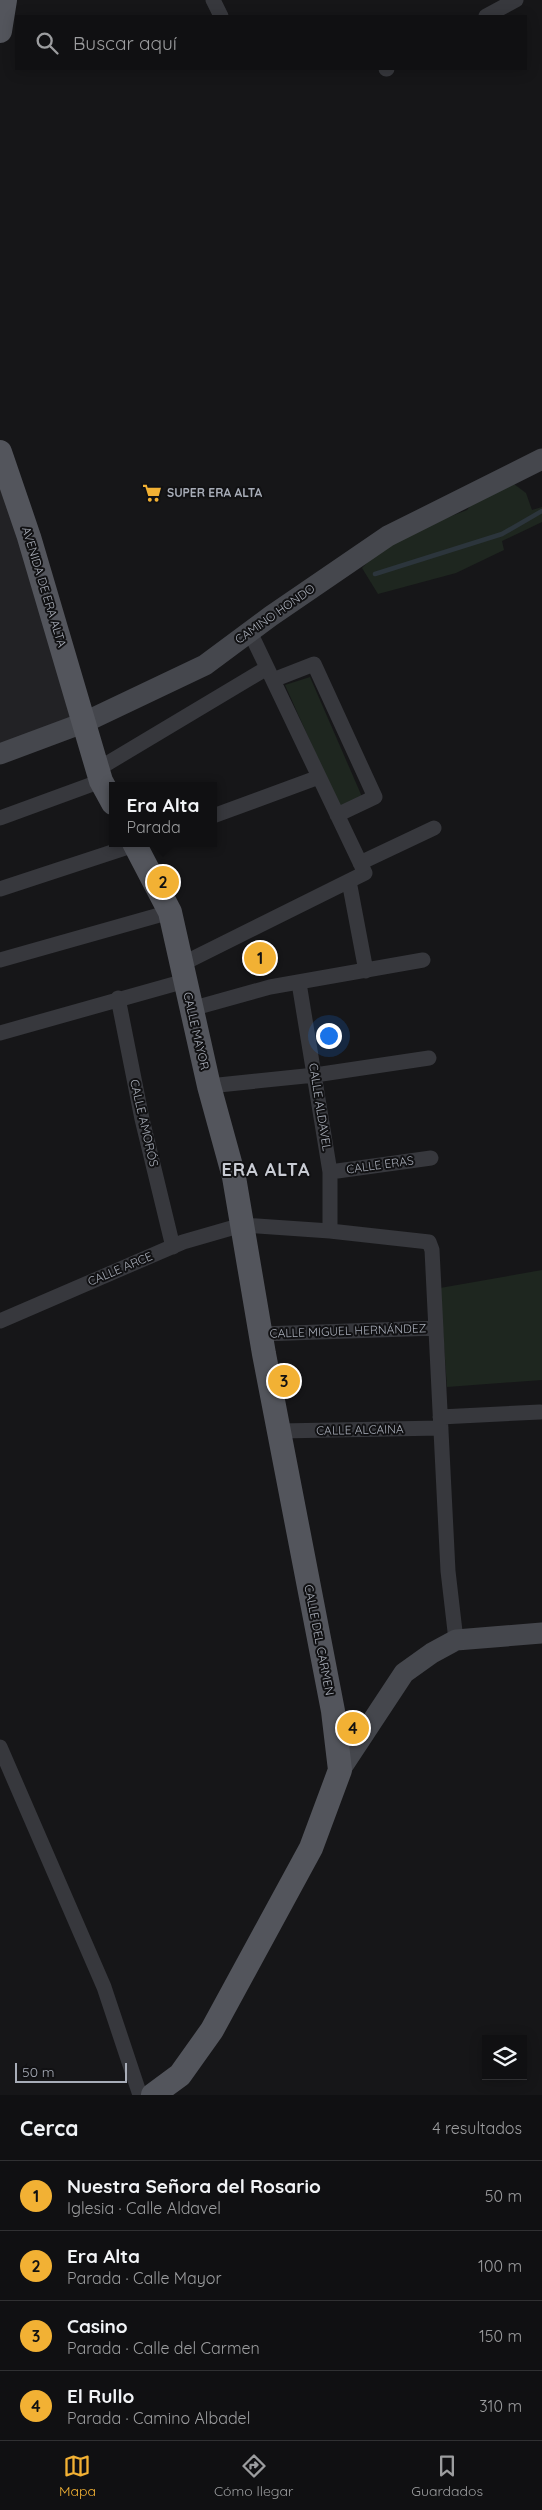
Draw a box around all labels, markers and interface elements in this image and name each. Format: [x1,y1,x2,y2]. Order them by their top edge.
search box [15,15,527,70]
icon: search [33,29,61,57]
text: Buscar aquí [73,31,177,55]
supermarket icon: SUPER ERA ALTA [141,482,163,504]
place label: SUPER ERA ALTA [167,485,263,500]
street label: AVENIDA DE ERA ALTA [19,525,70,649]
street label: CAMINO HONDO [232,580,318,647]
popup [109,782,217,847]
text: Era Alta [126,793,200,817]
text: Parada [126,817,181,837]
pin: 2 [147,863,179,901]
pin: 1 [244,939,276,977]
street label: CALLE MAYOR [180,991,213,1071]
your location [316,1023,342,1049]
street label: CALLE ALDAVEL [306,1062,335,1153]
street label: CALLE AMORÓS [127,1078,162,1168]
street label: CALLE ERAS [345,1152,415,1177]
district label: ERA ALTA [222,1158,310,1181]
street label: CALLE ARCE [85,1248,155,1289]
street label: CALLE MIGUEL HERNÁNDEZ [269,1320,427,1341]
pin: 3 [268,1362,300,1400]
street label: CALLE ALCAINA [316,1421,404,1438]
street label: CALLE DEL CARMEN [301,1583,338,1697]
pin: 4 [337,1709,369,1747]
map controls [482,2035,527,2080]
button: layers [482,2035,527,2080]
scale bar [15,2060,128,2083]
text: 50 m [22,2063,55,2081]
text: Cerca [20,2115,78,2141]
text: 4 resultados [432,2118,522,2138]
text: Nuestra Señora del Rosario [67,2174,321,2198]
text: 1 [33,2186,39,2206]
text: 50 m [485,2186,522,2206]
text: Iglesia · Calle Aldavel [67,2198,221,2218]
text: Era Alta [67,2244,140,2268]
text: 2 [31,2256,41,2276]
text: 100 m [478,2256,522,2276]
text: Parada · Calle Mayor [67,2268,222,2288]
text: Casino [67,2314,128,2338]
text: 3 [32,2326,40,2346]
text: 150 m [479,2326,522,2346]
text: Parada · Calle del Carmen [67,2338,260,2358]
text: El Rullo [67,2384,134,2408]
text: 4 [31,2396,41,2416]
text: 310 m [479,2396,522,2416]
text: Parada · Camino Albadel [67,2408,250,2428]
tab: Mapa [59,2452,96,2500]
tab: Cómo llegar [214,2452,293,2500]
tab: Guardados [411,2452,483,2500]

